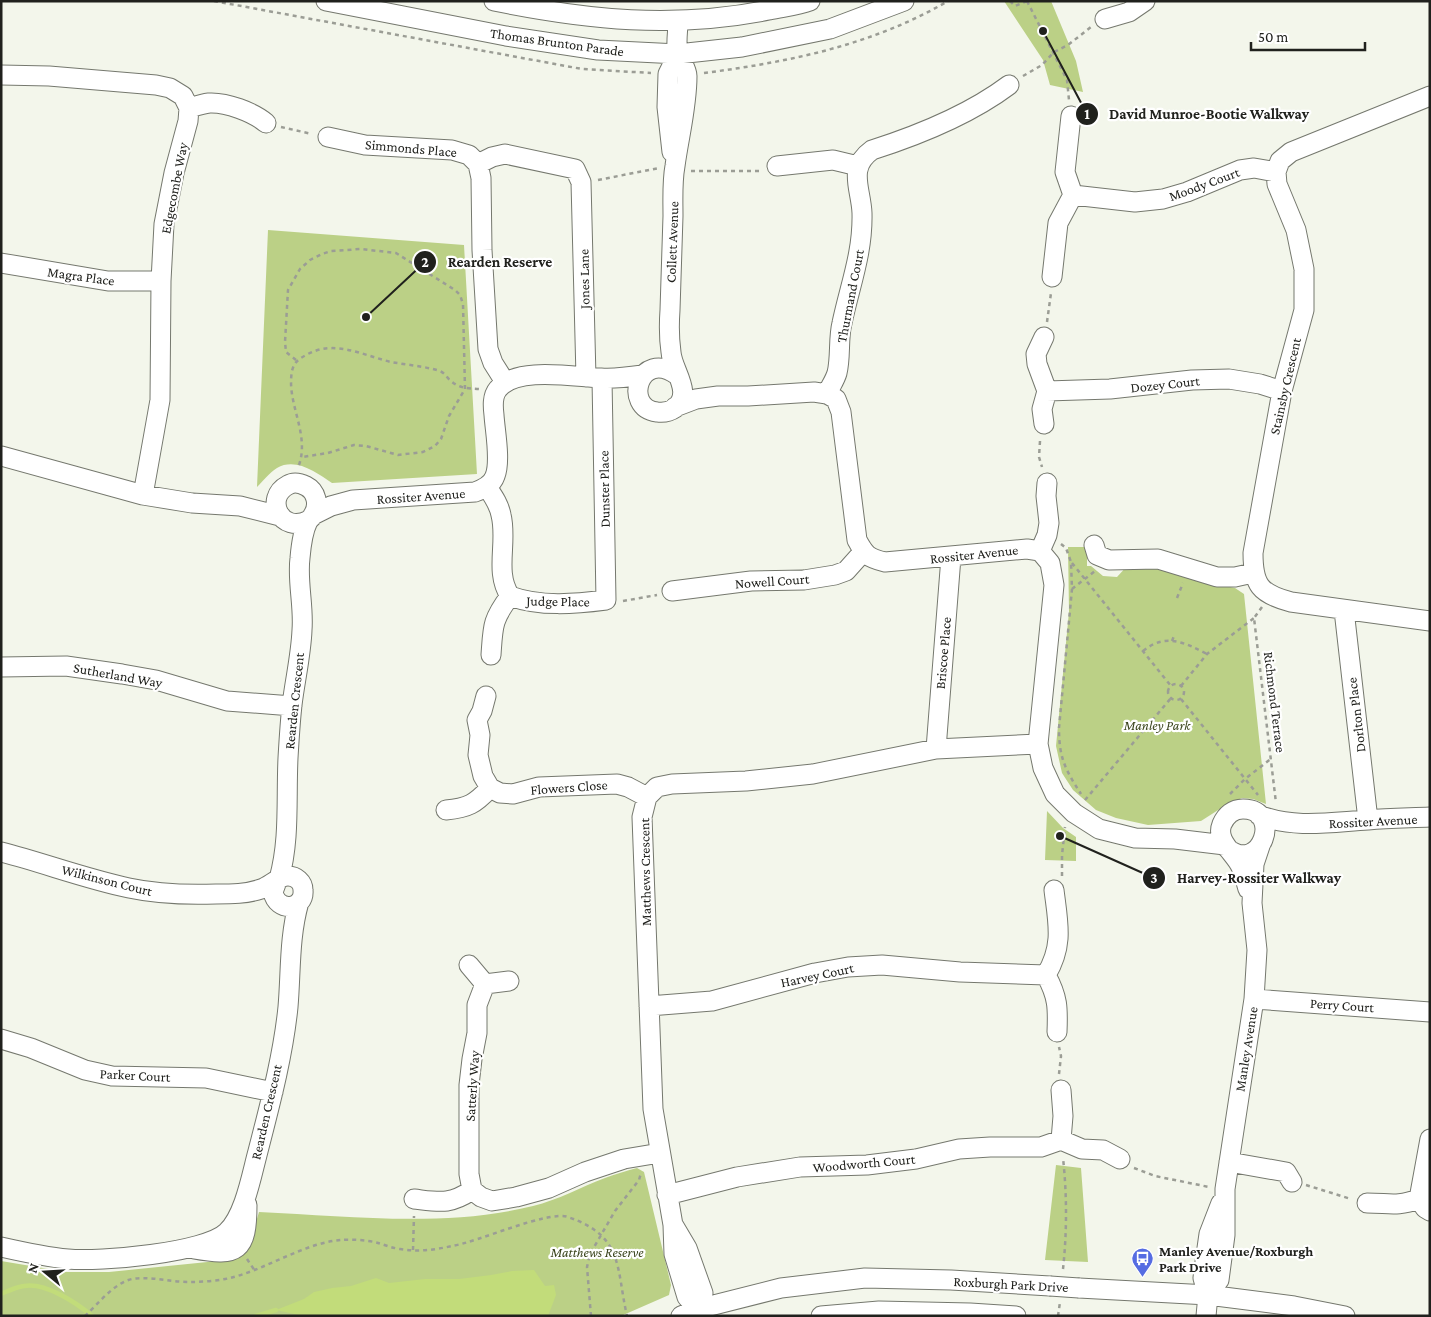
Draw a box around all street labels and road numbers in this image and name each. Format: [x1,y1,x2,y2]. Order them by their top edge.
street label: Thomas Brunton Parade [489,25,625,59]
street label: Simmonds Place [365,136,457,160]
street label: Edgecombe Way [157,140,191,235]
street label: Moody Court [1166,164,1242,204]
street label: Collett Avenue [663,201,681,283]
street label: Thurmand Court [833,248,867,344]
street label: Jones Lane [575,249,593,311]
street label: Magra Place [46,263,116,289]
street label: Stainsby Crescent [1266,336,1304,436]
street label: Dozey Court [1130,372,1201,396]
street label: Dunster Place [595,450,613,528]
street label: Rossiter Avenue [376,485,466,507]
street label: Rossiter Avenue [929,541,1019,567]
street label: Nowell Court [734,570,810,592]
street label: Judge Place [524,592,590,610]
street label: Briscoe Place [932,616,954,690]
street label: Rearden Crescent [281,651,307,750]
street label: Richmond Terrace [1261,651,1289,753]
street label: Sutherland Way [72,659,164,691]
street label: Dorlton Place [1343,677,1369,753]
street label: Flowers Close [530,776,608,798]
street label: Rossiter Avenue [1328,811,1418,831]
street label: Matthews Crescent [636,818,654,926]
street label: Wilkinson Court [60,861,154,899]
street label: Harvey Court [779,959,855,991]
street label: Perry Court [1309,995,1375,1015]
street label: Manley Avenue [1231,1005,1261,1093]
street label: Satterly Way [462,1049,482,1122]
street label: Rearden Crescent [247,1062,285,1161]
street label: Parker Court [99,1065,171,1085]
street label: Woodworth Court [812,1151,916,1175]
street label: Roxburgh Park Drive [953,1273,1069,1295]

